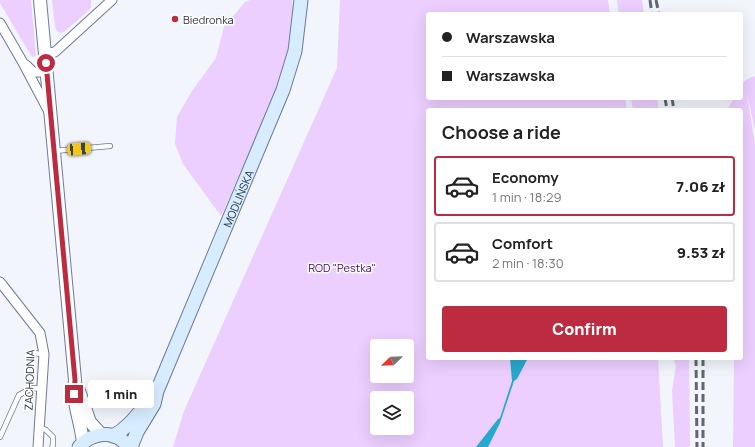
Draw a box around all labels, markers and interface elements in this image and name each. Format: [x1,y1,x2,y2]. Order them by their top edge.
place label: Biedronka [183,12,234,27]
marker: Biedronka [170,14,180,24]
text: Warszawska [466,27,555,48]
route start [37,54,55,72]
text: Warszawska [466,65,555,86]
text: Choose a ride [442,120,561,144]
car [67,142,91,156]
text: Economy [492,167,559,188]
street label: MODLIŃSKA [219,168,256,229]
icon: car [444,168,480,204]
text: 7.06 zł [676,176,725,197]
text: 1 min · 18:29 [492,188,562,206]
text: Comfort [492,233,553,254]
icon: car [444,234,480,270]
text: 9.53 zł [677,242,725,263]
text: 2 min · 18:30 [492,254,564,272]
park label: ROD "Pestka" [308,260,376,275]
button: Confirm [442,306,727,352]
north arrow [370,339,414,383]
map controls [370,339,414,435]
street label: ZACHODNIA [20,349,38,411]
callout: 1 min [88,380,154,408]
route end [65,385,83,403]
text: 1 min [105,385,137,403]
button: layers [370,391,414,435]

